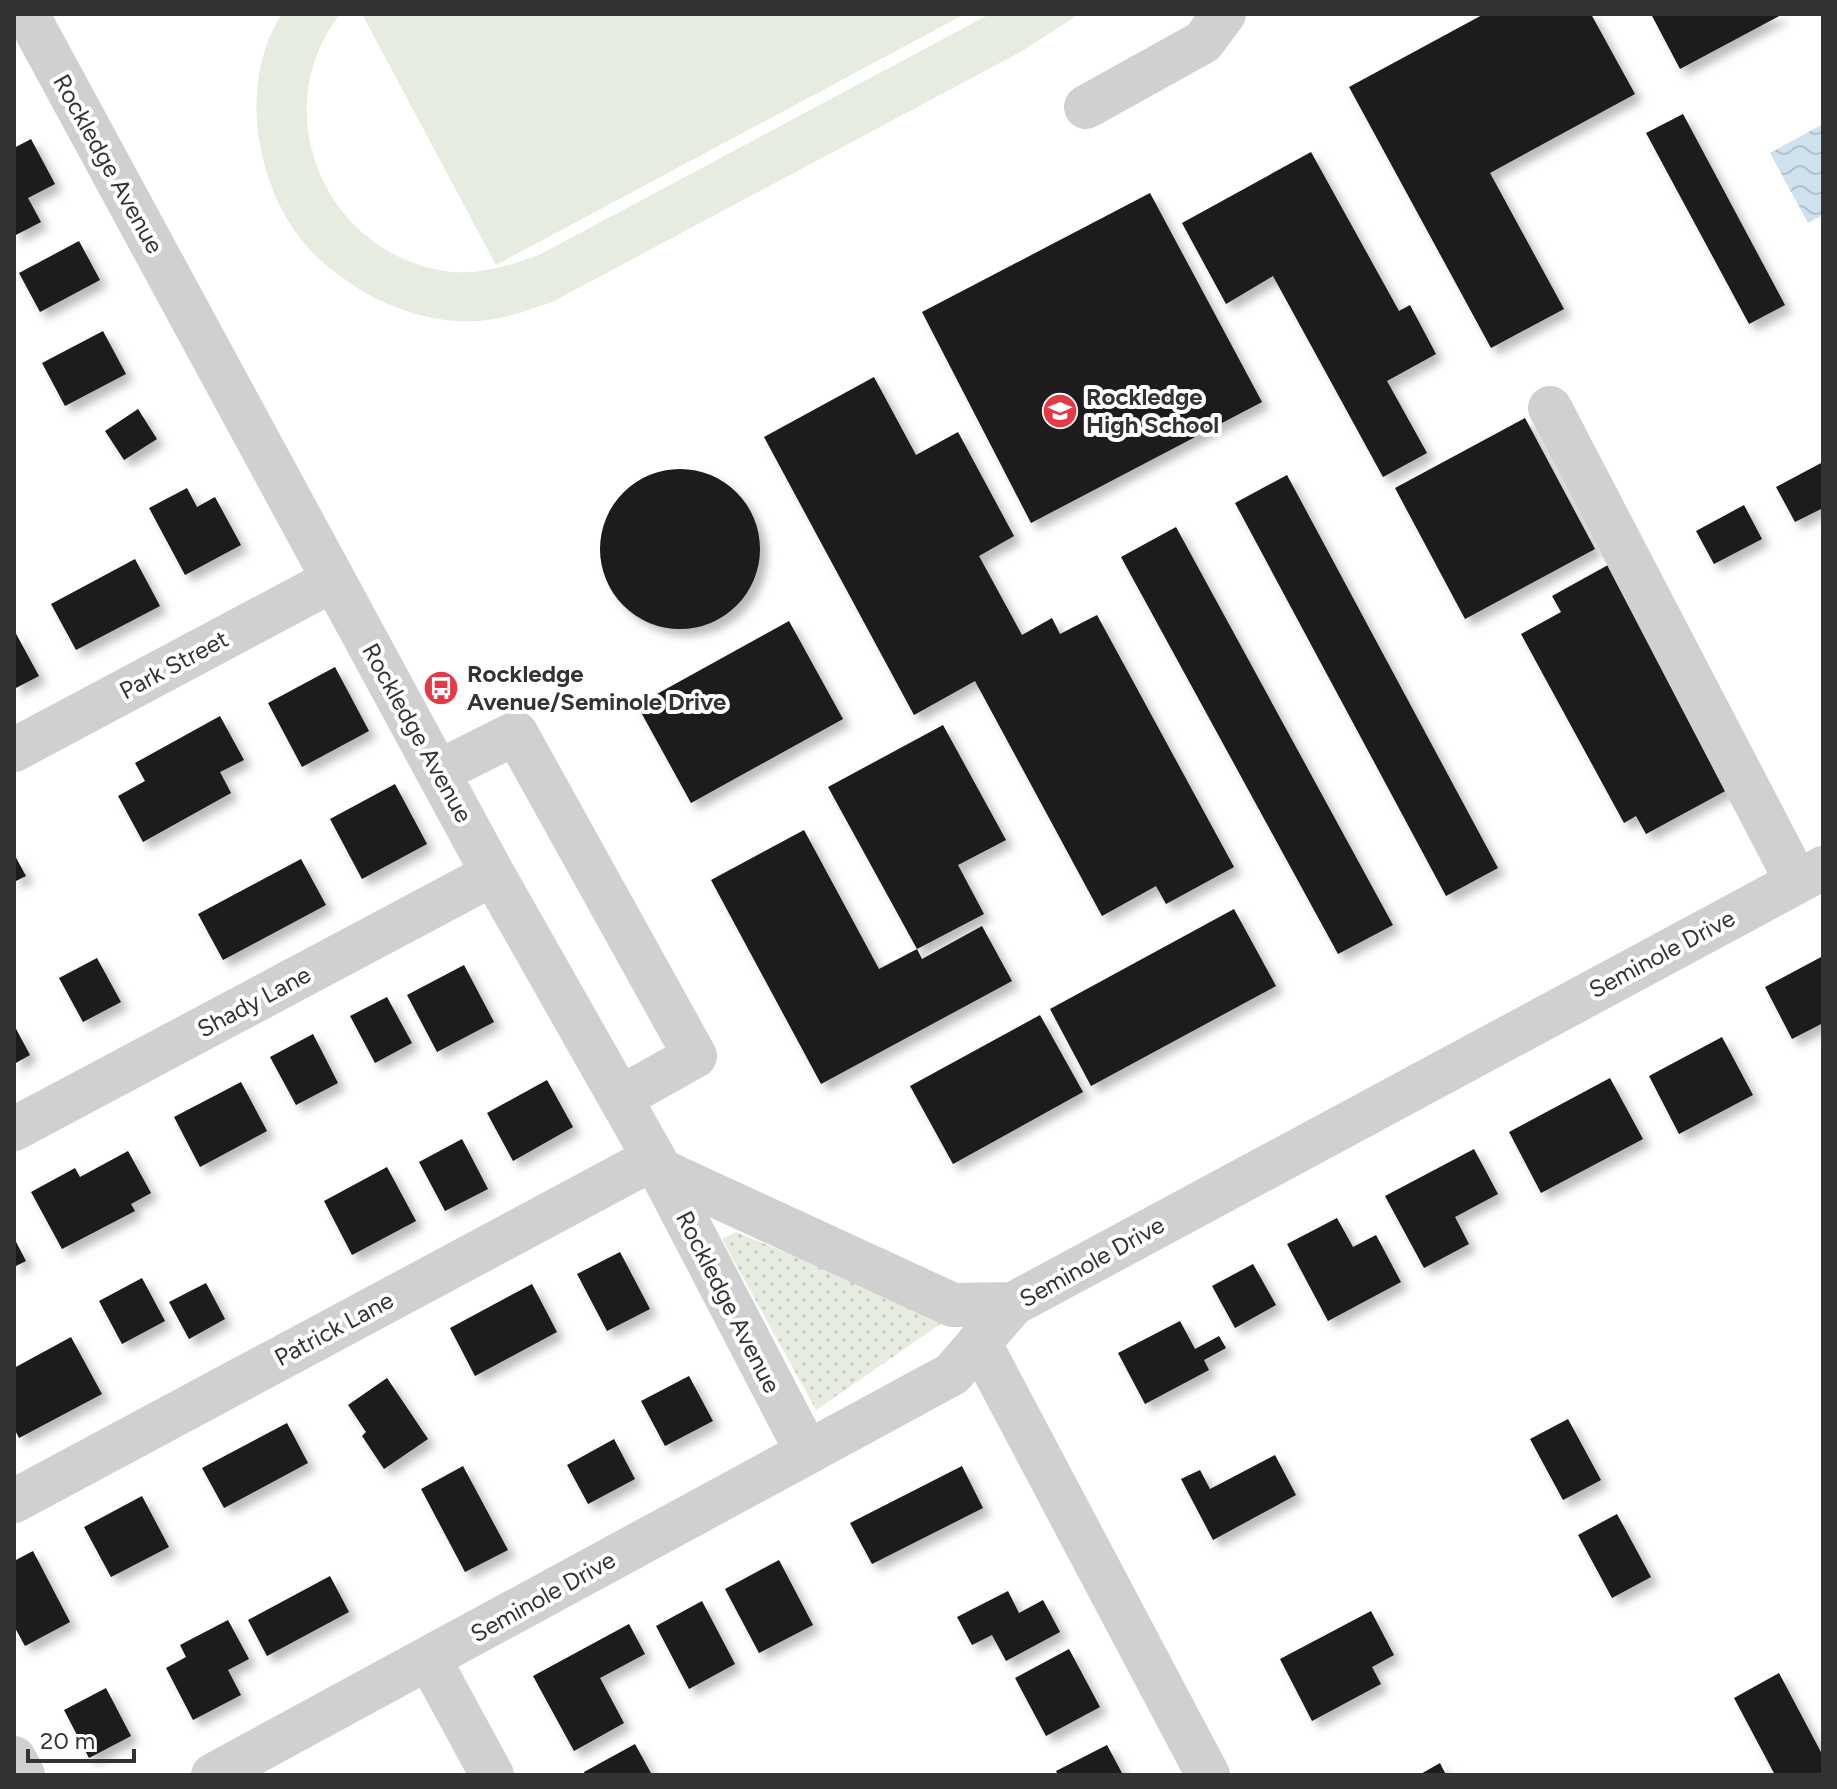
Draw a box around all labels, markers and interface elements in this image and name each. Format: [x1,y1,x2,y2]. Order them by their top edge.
street label: Rockledge Avenue [47,69,170,258]
place label: Rockledge High School [1086,382,1219,439]
school or university icon: Rockledge High School [1041,392,1079,430]
street label: Park Street [115,624,233,705]
street label: Rockledge Avenue [356,638,479,827]
place label: Rockledge Avenue/Seminole Drive [467,659,726,716]
bus stop icon: Rockledge Avenue/Seminole Drive [422,669,460,707]
street label: Seminole Drive [1584,903,1740,1004]
street label: Shady Lane [192,960,315,1044]
street label: Rockledge Avenue [670,1206,787,1398]
street label: Seminole Drive [1014,1210,1169,1313]
street label: Patrick Lane [269,1285,398,1372]
street label: Seminole Drive [465,1545,620,1648]
scale bar [28,1713,134,1763]
text: 20 m [40,1726,95,1755]

